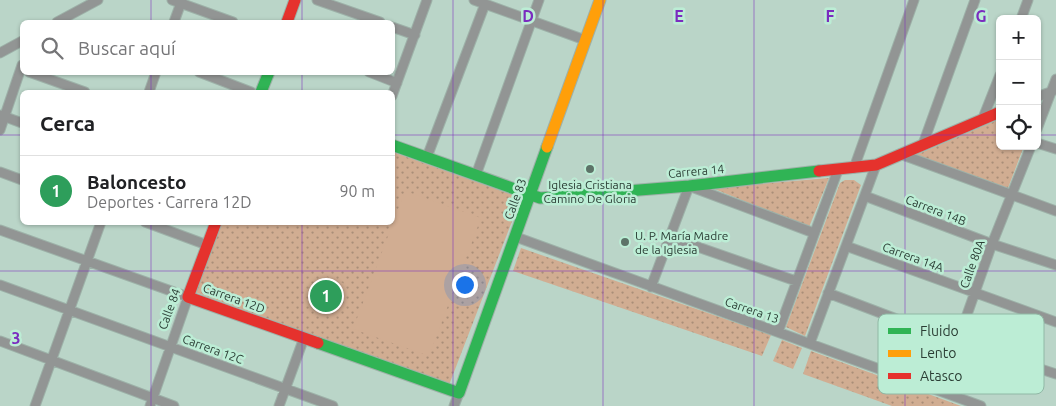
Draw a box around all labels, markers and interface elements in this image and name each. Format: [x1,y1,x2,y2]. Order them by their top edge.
text: D [522,7,534,25]
text: E [674,7,684,25]
text: F [826,7,835,25]
text: G [975,7,987,25]
map controls [996,15,1041,150]
button: + [996,15,1041,60]
search box [20,20,395,75]
icon: search [38,34,66,62]
text: Buscar aquí [78,37,176,59]
button: − [996,60,1041,105]
button: locate [996,105,1041,150]
text: Cerca [40,111,95,135]
street label: Carrera 14 [667,162,725,180]
marker: Iglesia Cristiana Camino De Gloria [584,163,596,175]
text: Baloncesto [87,171,186,193]
street label: Calle 83 [502,177,528,221]
place label: Iglesia Cristiana Camino De Gloria [543,178,637,205]
text: 1 [51,182,61,200]
text: 90 m [339,182,375,200]
street label: Carrera 14B [904,192,968,228]
text: Deportes · Carrera 12D [87,193,251,211]
place label: U. P. María Madre de la Iglesia [635,229,728,256]
marker: U. P. María Madre de la Iglesia [619,236,631,248]
street label: Calle 80A [957,238,987,290]
street label: Carrera 14A [881,240,945,274]
your location [452,272,478,298]
pin: 1 [310,277,342,315]
street label: Carrera 12D [201,281,267,315]
street label: Calle 84 [156,286,182,331]
street label: Carrera 13 [723,295,781,325]
legend [878,314,1044,394]
text: Fluido [920,323,959,339]
text: 3 [11,329,21,347]
street label: Carrera 12C [181,332,246,366]
text: Lento [920,345,957,361]
text: Atasco [920,368,963,384]

